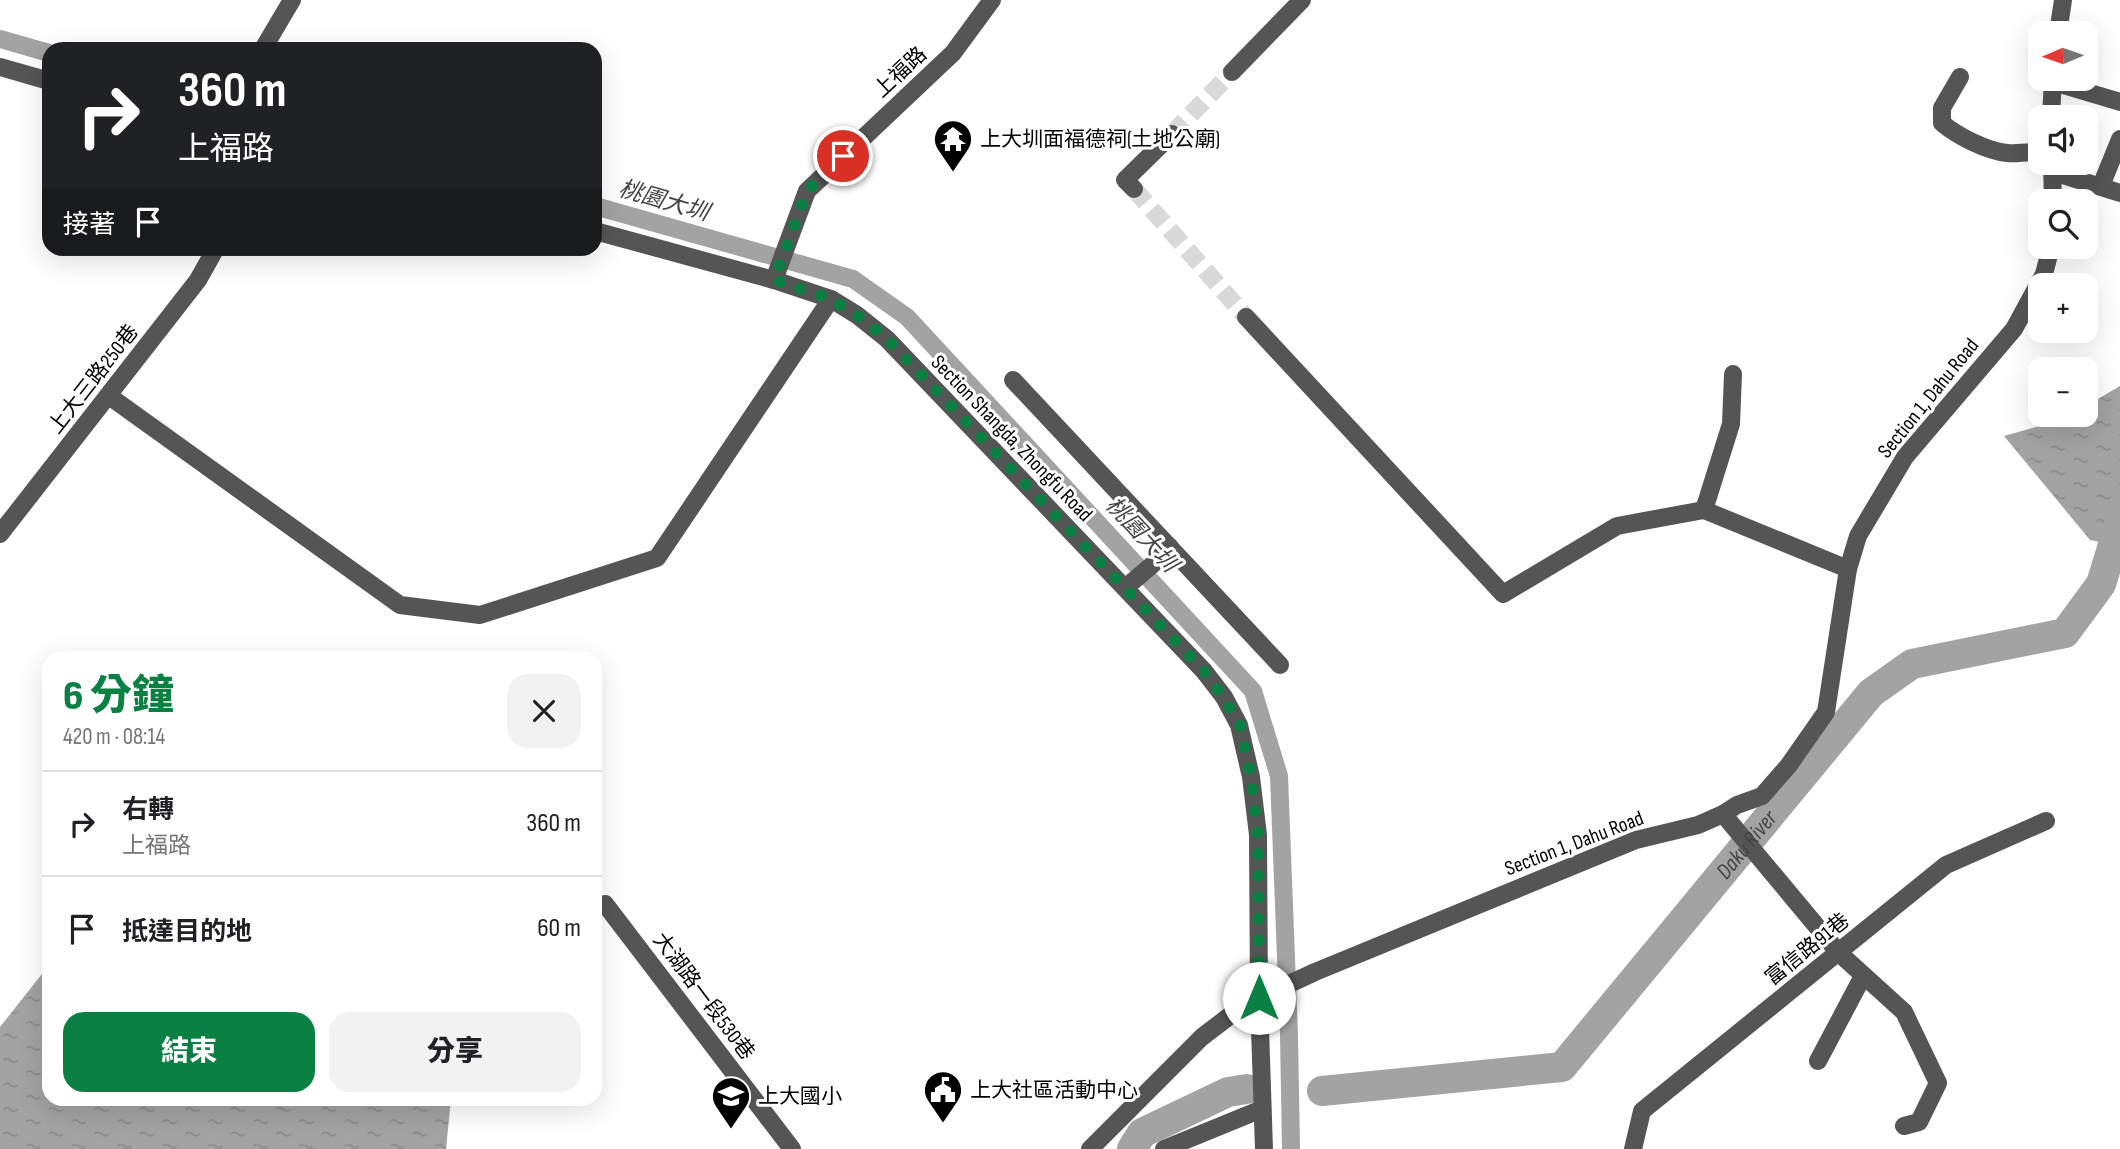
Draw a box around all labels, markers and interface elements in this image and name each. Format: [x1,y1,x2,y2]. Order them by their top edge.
north arrow [2028,21,2098,91]
map controls [2028,21,2098,427]
street label: 上福路 [869,42,932,103]
text: 360 m [178,62,286,121]
icon: right [63,70,154,161]
button: sound [2028,105,2098,175]
temple icon: 上大圳面福德祠(土地公廟) [932,118,974,173]
pin [813,126,873,186]
place label: 上大圳面福德祠(土地公廟) [980,127,1220,152]
text: 上福路 [178,130,274,169]
icon: arrive [824,137,862,175]
water label: 桃園大圳 [616,175,715,228]
button: search [2028,189,2098,259]
icon: arrive [129,203,167,241]
text: 接著 [63,210,115,241]
button: + [2028,273,2098,343]
street label: 上大三路250巷 [43,320,144,439]
street label: Section 1, Dahu Road [1873,333,1984,463]
street label: Section Shangda, Zhongfu Road [926,350,1098,527]
button: − [2028,357,2098,427]
water label: 桃園大圳 [1100,491,1185,580]
text: 6 分鐘 [63,671,174,722]
button: close [507,674,581,748]
text: 420 m · 08:14 [63,723,165,751]
text: 右轉 [122,795,174,826]
water label: Daku River [1710,804,1784,885]
icon: right [63,805,101,843]
street label: Section 1, Dahu Road [1501,806,1647,881]
text: 360 m [526,808,581,839]
text: 上福路 [122,832,191,860]
street label: 富信路91巷 [1760,908,1854,991]
icon: arrive [63,910,101,948]
text: 60 m [537,913,581,944]
text: 抵達目的地 [122,917,252,948]
street label: 大湖路一段530巷 [648,928,760,1065]
position arrow [1222,961,1296,1035]
button: 結束 [63,1012,315,1092]
button: 分享 [329,1012,581,1092]
public building icon: 上大社區活動中心 [922,1069,964,1124]
school or university icon: 上大國小 [710,1075,752,1130]
place label: 上大社區活動中心 [970,1078,1138,1103]
place label: 上大國小 [758,1084,842,1109]

